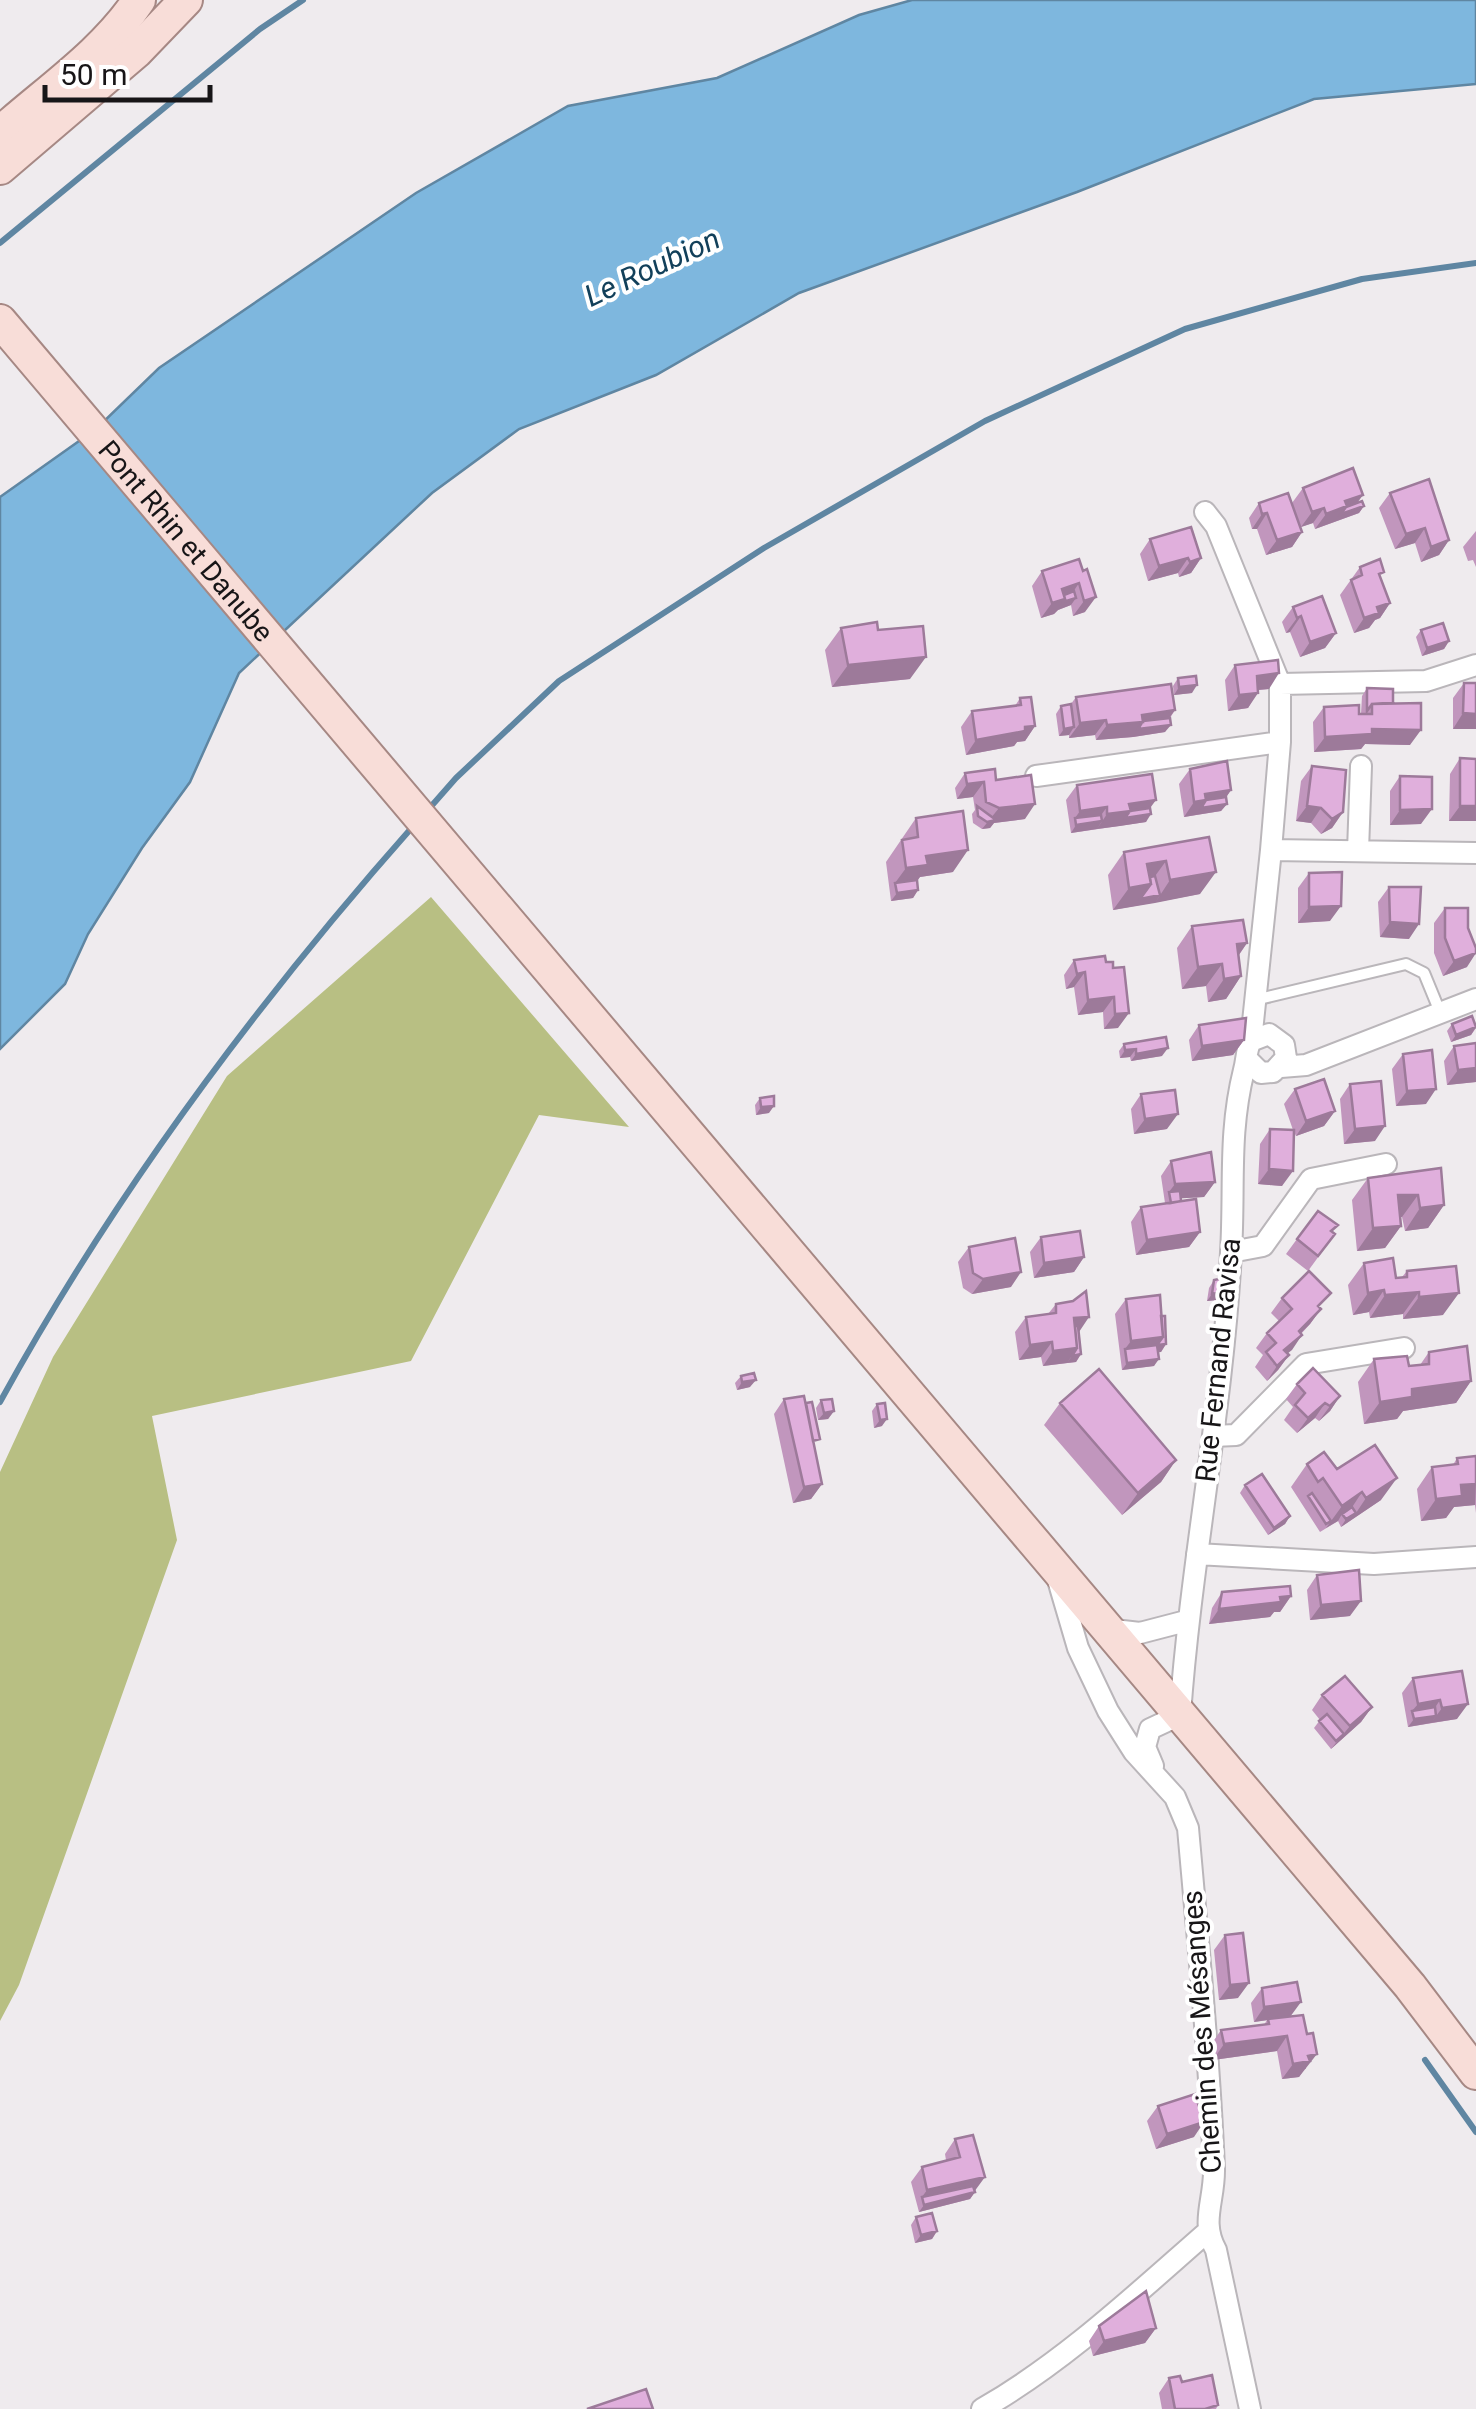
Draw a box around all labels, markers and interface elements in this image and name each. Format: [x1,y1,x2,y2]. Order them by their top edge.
scale bar [45,40,210,102]
text: 50 m [60,57,127,92]
water label: Le Roubion [579,220,725,314]
street label: Pont Rhin et Danube [92,434,280,648]
street label: Rue Fernand Ravisa [1189,1236,1247,1484]
street label: Chemin des Mésanges [1176,1889,1228,2175]

